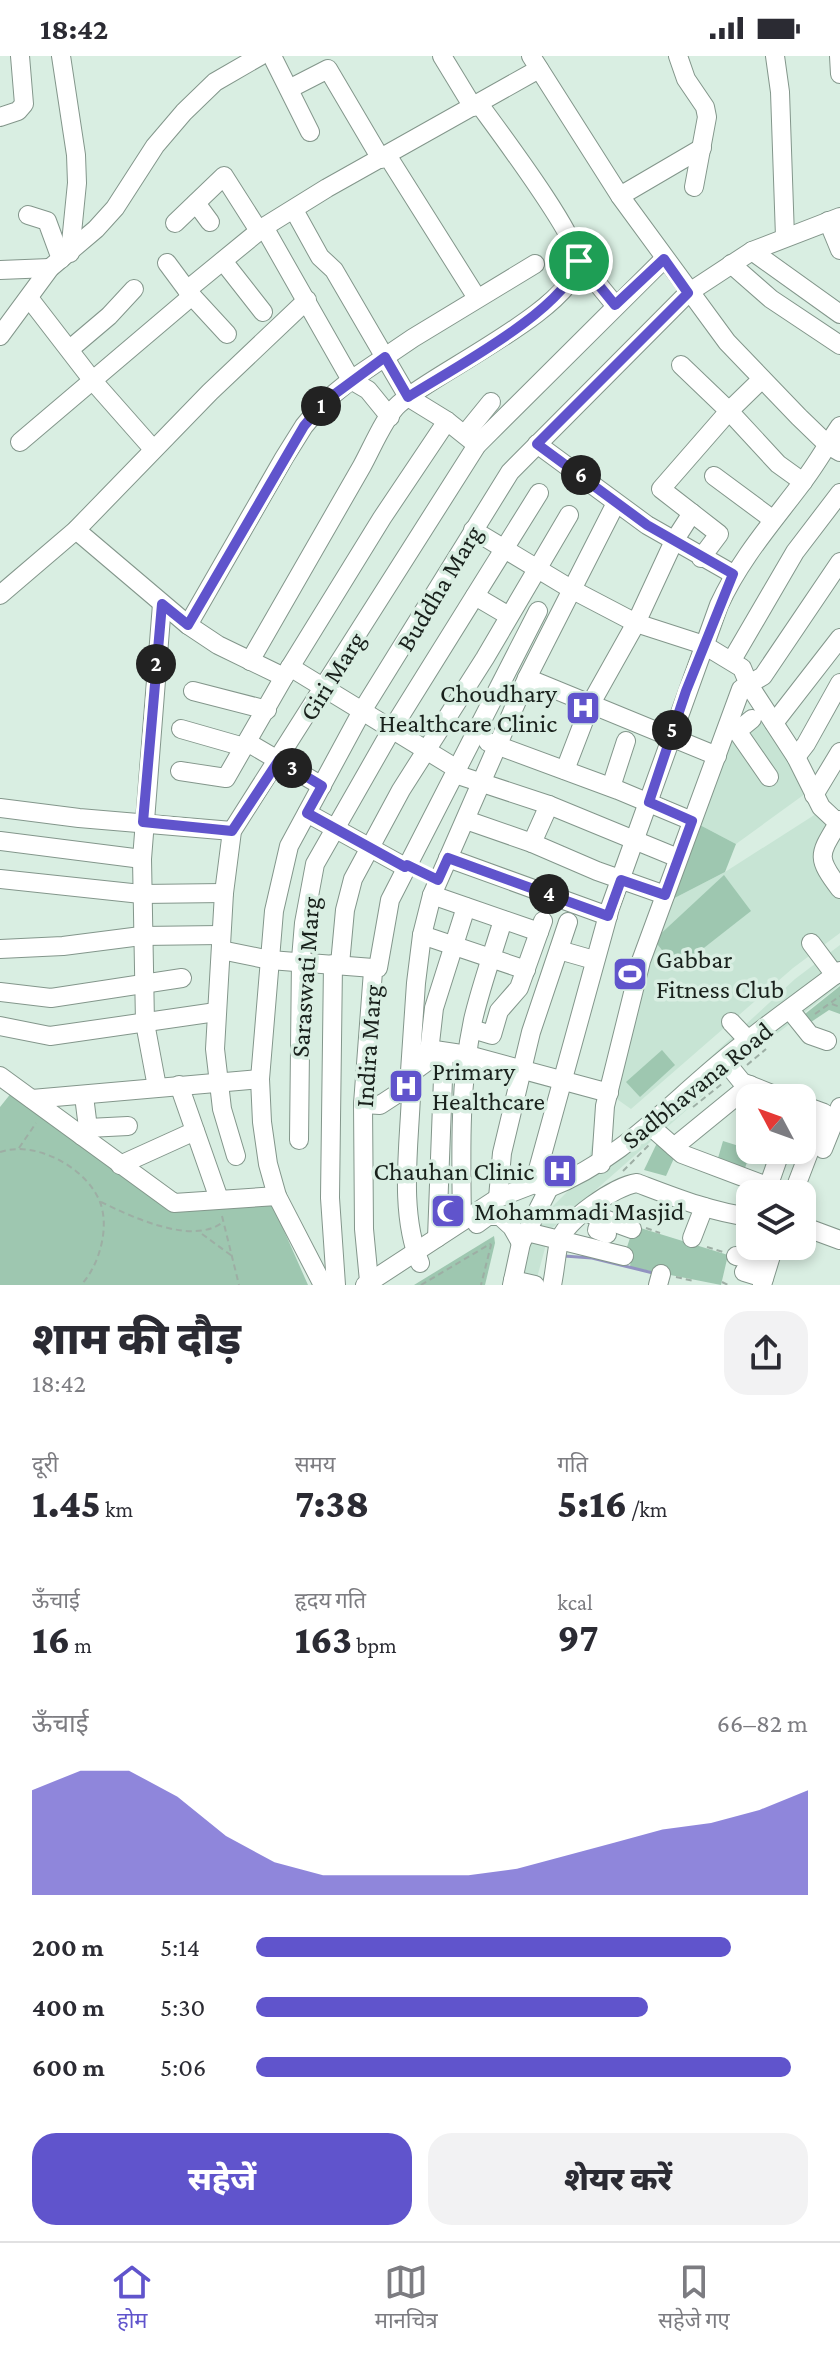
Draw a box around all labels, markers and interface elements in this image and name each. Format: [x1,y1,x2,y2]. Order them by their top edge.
text: 18:42 [40,12,108,45]
pin [545,227,613,295]
icon: arrive [557,239,601,283]
pin: 1 [301,386,341,426]
text: 1 [317,393,325,418]
pin: 6 [561,455,601,495]
text: 6 [575,462,587,487]
street label: Buddha Marg [391,520,488,656]
street label: Giri Marg [294,626,371,726]
pin: 2 [136,644,176,684]
text: 2 [150,651,162,676]
place label: Choudhary Healthcare Clinic [379,679,558,738]
hospital icon: Choudhary Healthcare Clinic [564,689,602,727]
pin: 5 [652,710,692,750]
text: 5 [667,717,677,742]
pin: 3 [272,748,312,788]
text: 3 [287,755,297,780]
pin: 4 [529,874,569,914]
text: 4 [543,881,555,906]
street label: Saraswati Marg [285,895,326,1058]
place label: Gabbar Fitness Club [656,945,784,1004]
sports icon: Gabbar Fitness Club [611,955,649,993]
street label: Indira Marg [350,983,387,1108]
street label: Sadbhavana Road [616,1016,778,1155]
place label: Primary Healthcare [432,1057,545,1116]
hospital icon: Primary Healthcare [387,1067,425,1105]
north arrow [736,1084,816,1164]
map controls [736,1084,816,1260]
hospital icon: Chauhan Clinic [541,1152,579,1190]
place label: Chauhan Clinic [374,1157,534,1186]
button: layers [736,1180,816,1260]
mosque icon: Mohammadi Masjid [429,1192,467,1230]
place label: Mohammadi Masjid [474,1197,685,1226]
button: share [724,1311,808,1395]
text: शाम की दौड़ [32,1315,241,1363]
text: 18:42 [32,1369,86,1398]
text: दूरी [32,1452,58,1477]
text: समय [295,1452,335,1477]
text: गति [557,1452,588,1477]
text: 1.45 [32,1481,101,1526]
text: 7:38 [295,1481,369,1526]
text: 5:16 [557,1481,627,1526]
text: km [101,1497,133,1522]
text: /km [627,1497,667,1522]
text: ऊँचाई [32,1588,80,1613]
text: हृदय गति [295,1588,366,1613]
text: kcal [557,1590,593,1615]
text: 97 [557,1615,599,1660]
text: 16 [32,1617,70,1662]
text: 163 [295,1617,352,1662]
text: m [70,1633,92,1658]
text: bpm [352,1633,397,1658]
text: ऊँचाई [32,1709,88,1738]
text: 66–82 m [717,1709,808,1738]
text: 200 m [32,1933,104,1962]
text: 5:14 [160,1933,200,1962]
text: 400 m [32,1993,105,2022]
text: 5:30 [160,1993,205,2022]
text: 600 m [32,2053,105,2082]
text: 5:06 [160,2053,206,2082]
button: सहेजें [32,2133,412,2225]
button: शेयर करें [428,2133,808,2225]
tab: होम [110,2260,154,2337]
tab: मानचित्र [375,2260,438,2337]
tab: सहेजे गए [658,2260,730,2337]

